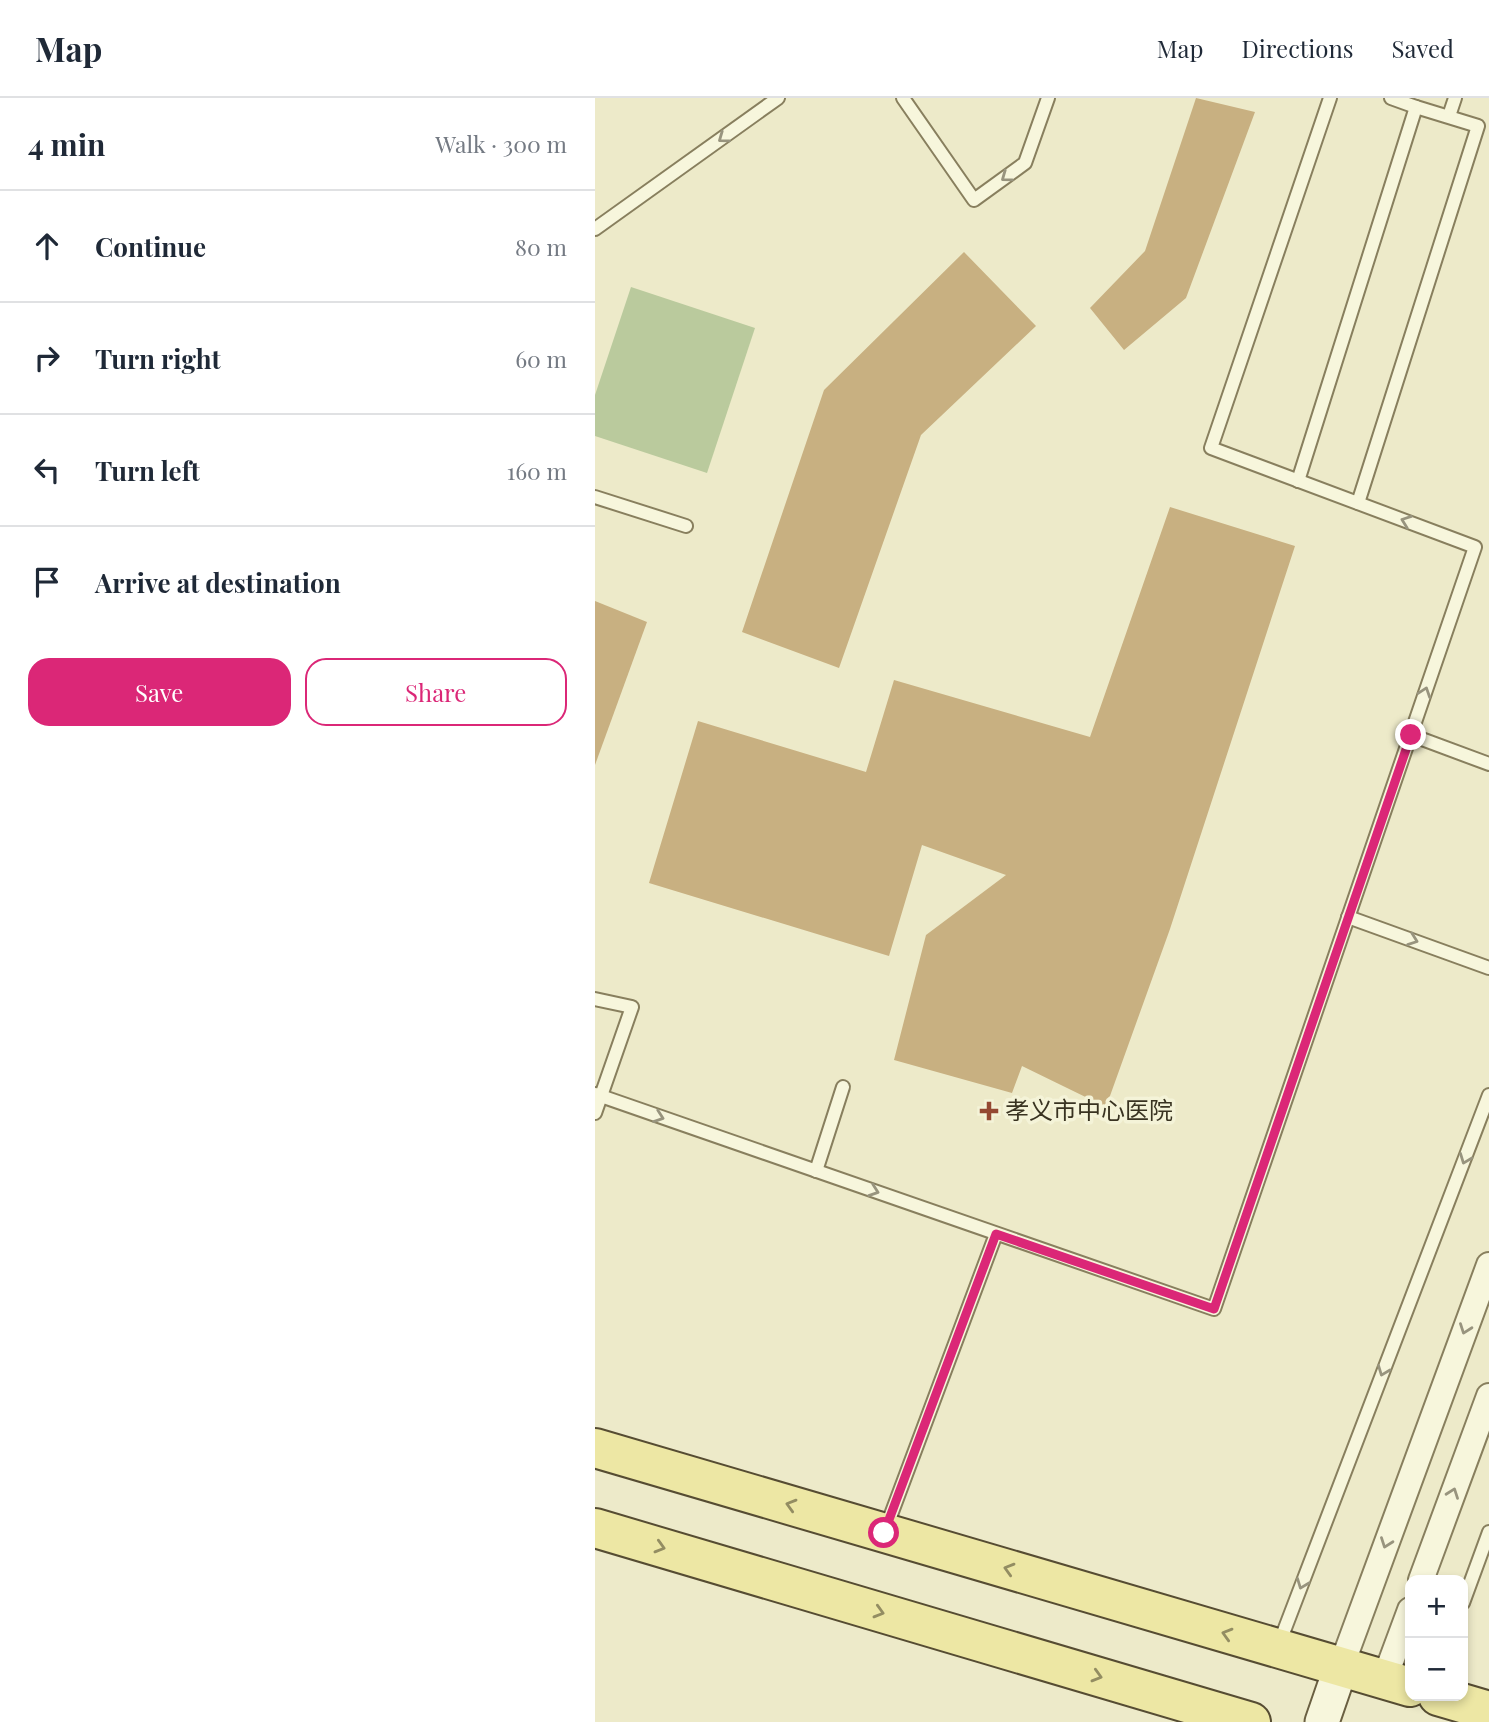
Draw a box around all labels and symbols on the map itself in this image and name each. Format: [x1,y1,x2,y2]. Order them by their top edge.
one-way arrow [718,130,731,142]
one-way arrow [1001,169,1014,181]
one-way arrow [1400,515,1412,529]
one-way arrow [1417,686,1431,699]
route end [1395,719,1426,750]
one-way arrow [1406,932,1418,946]
place label: 孝义市中心医院 [1005,1093,1173,1125]
marker: 孝义市中心医院 [979,1101,999,1121]
one-way arrow [653,1109,665,1123]
one-way arrow [1459,1153,1473,1165]
one-way arrow [868,1183,880,1197]
one-way arrow [1460,1323,1474,1335]
one-way arrow [1377,1365,1391,1377]
one-way arrow [1445,1488,1459,1500]
one-way arrow [785,1499,797,1514]
route start [868,1517,899,1548]
one-way arrow [1381,1536,1395,1548]
one-way arrow [654,1539,666,1554]
one-way arrow [1003,1563,1015,1578]
one-way arrow [1296,1577,1310,1589]
one-way arrow [872,1603,884,1618]
one-way arrow [1221,1627,1233,1642]
one-way arrow [1091,1668,1103,1683]

